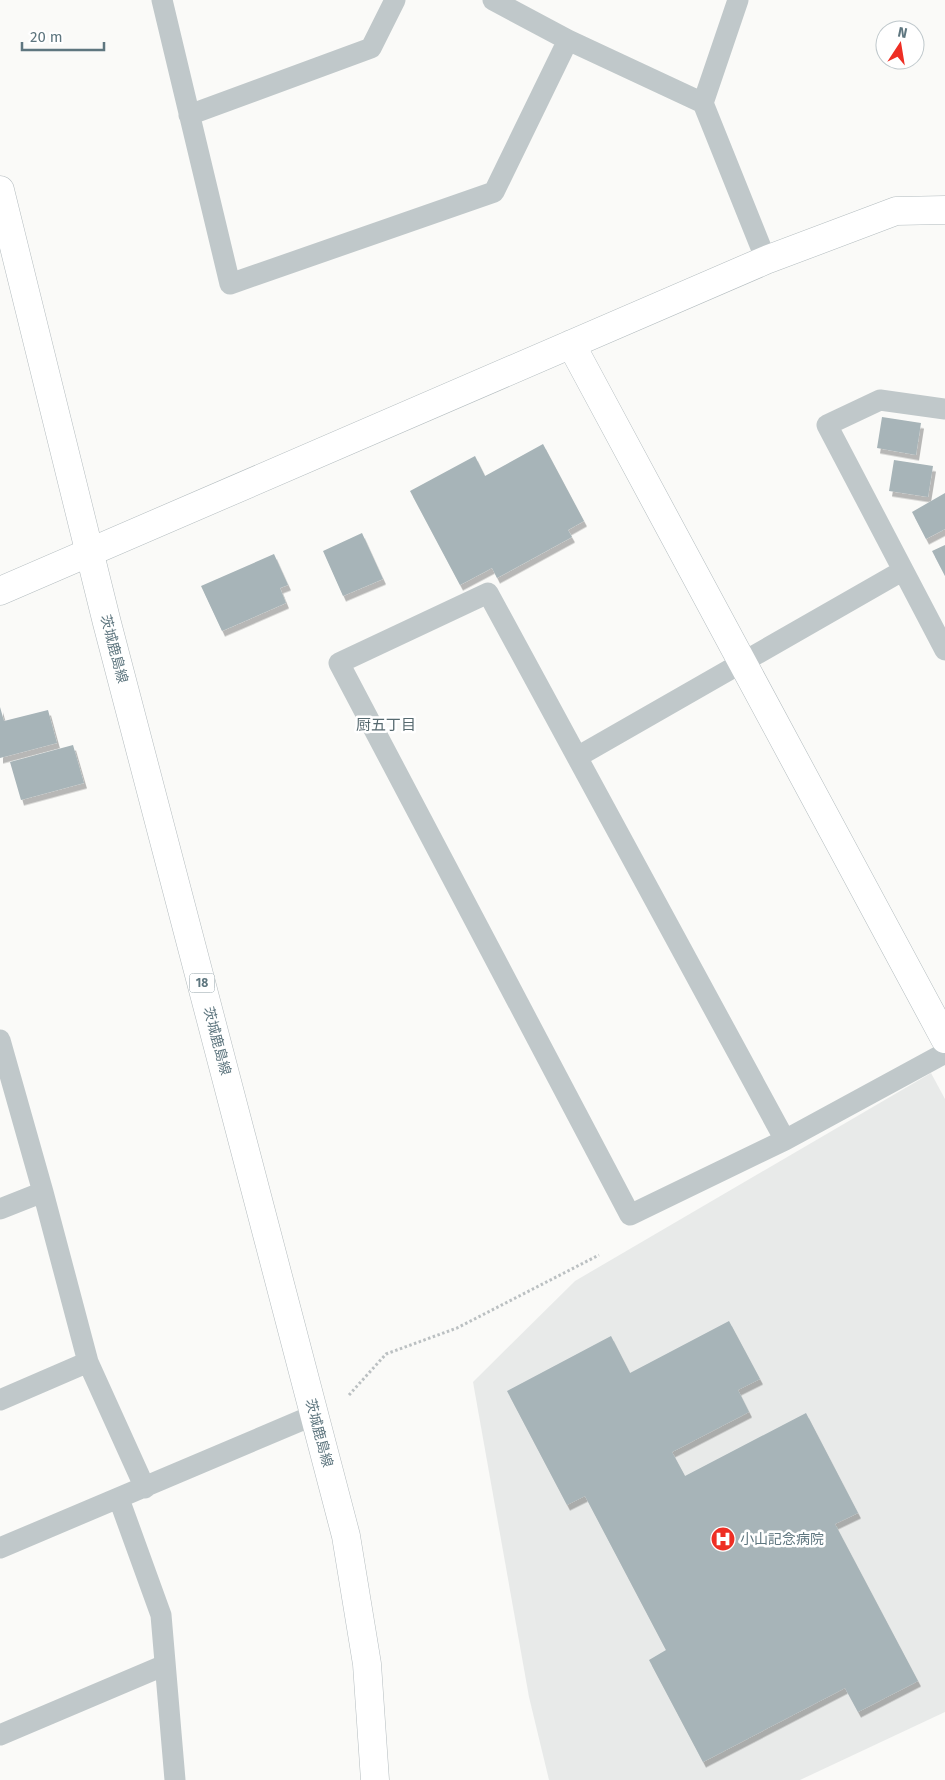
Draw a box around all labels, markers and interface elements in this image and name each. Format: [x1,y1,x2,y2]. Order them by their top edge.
scale bar [22,20,105,52]
north arrow [875,20,925,70]
text: N [896,23,909,42]
text: 20 m [30,28,63,46]
street label: 茨城鹿島線 [97,613,131,685]
district label: 厨五丁目 [356,716,416,734]
road number: 18 [190,974,214,992]
street label: 茨城鹿島線 [200,1005,234,1077]
street label: 茨城鹿島線 [302,1397,336,1469]
hospital icon: 小山記念病院 [710,1526,736,1552]
place label: 小山記念病院 [740,1531,824,1548]

